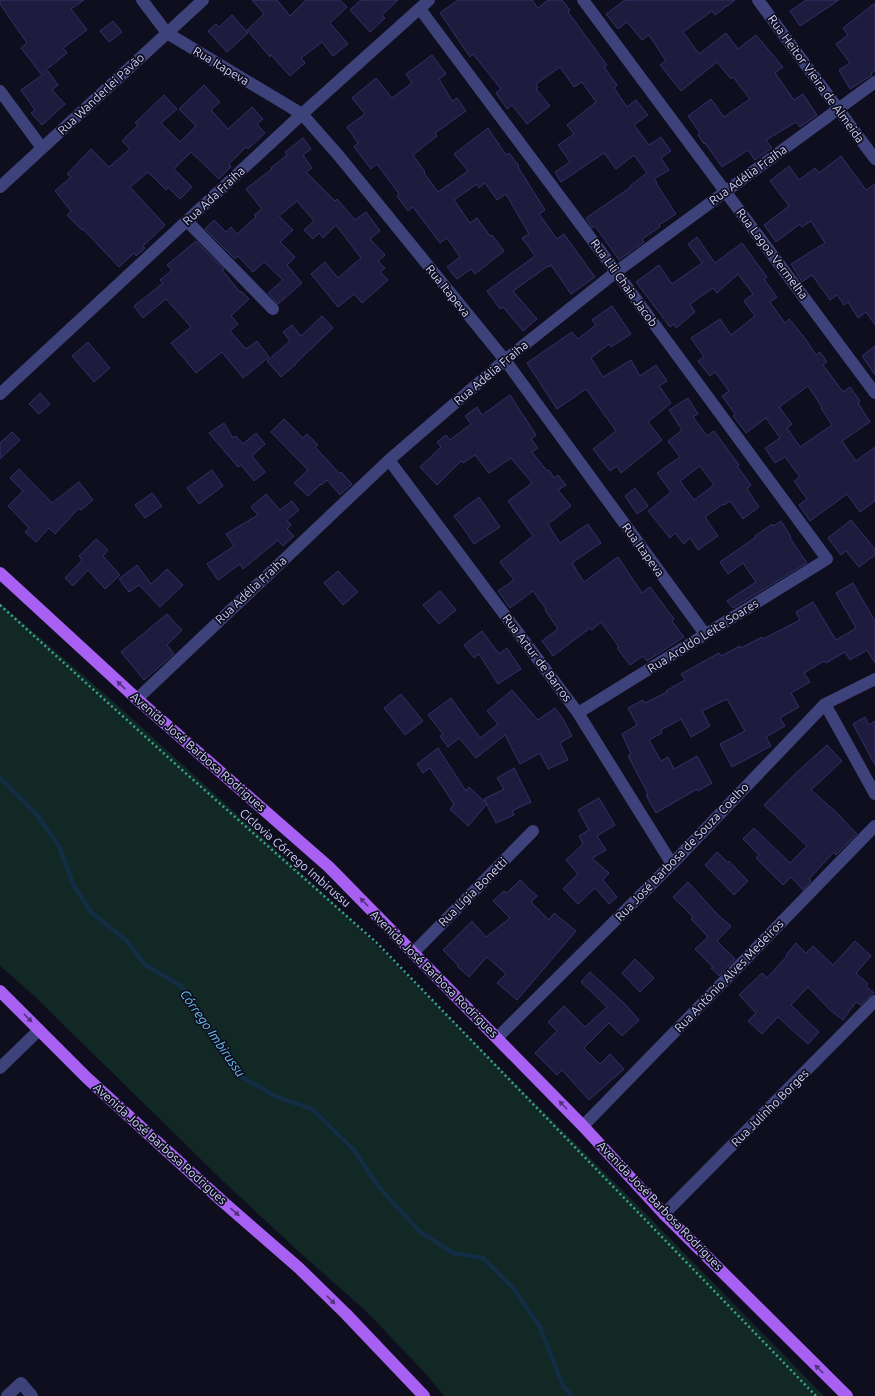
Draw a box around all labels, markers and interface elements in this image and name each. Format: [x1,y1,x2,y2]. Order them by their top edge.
street label: Rua Heitor Vieira de Almeida [766,12,867,145]
street label: Rua Itapeva [191,44,252,87]
street label: Rua Wanderlei Pavão [55,50,146,137]
street label: Rua Adélia Fraiha [707,142,789,207]
street label: Rua Ada Fraiha [180,164,247,228]
street label: Rua Lagoa Vermelha [734,206,811,301]
street label: Rua Lili Chaia Jacob [588,236,661,329]
street label: Rua Itapeva [424,262,473,319]
street label: Rua Adélia Fraiha [451,338,530,407]
street label: Rua Itapeva [620,520,667,579]
street label: Rua Adélia Fraiha [212,553,289,626]
street label: Rua Aroldo Leite Soares [645,596,760,675]
street label: Rua Artur de Barros [500,611,574,704]
one-way arrow [116,680,126,689]
street label: Avenida José Barbosa Rodrigues [128,690,268,814]
street label: Rua José Barbosa de Souza Coelho [612,780,751,923]
street label: Ciclovia Córrego Imbirussu [237,806,353,909]
street label: Rua Lígia Bonetti [436,855,510,929]
one-way arrow [359,897,369,907]
street label: Avenida José Barbosa Rodrigues [368,907,501,1040]
street label: Rua Antônio Alves Medeiros [672,917,786,1034]
water label: Córrego Imbirussu [178,987,248,1079]
one-way arrow [23,1013,33,1023]
street label: Rua Julinho Borges [728,1066,811,1149]
street label: Avenida José Barbosa Rodrigues [91,1080,229,1207]
one-way arrow [558,1100,568,1110]
street label: Avenida José Barbosa Rodrigues [595,1138,726,1273]
one-way arrow [230,1208,240,1217]
one-way arrow [326,1295,336,1305]
one-way arrow [814,1364,824,1373]

